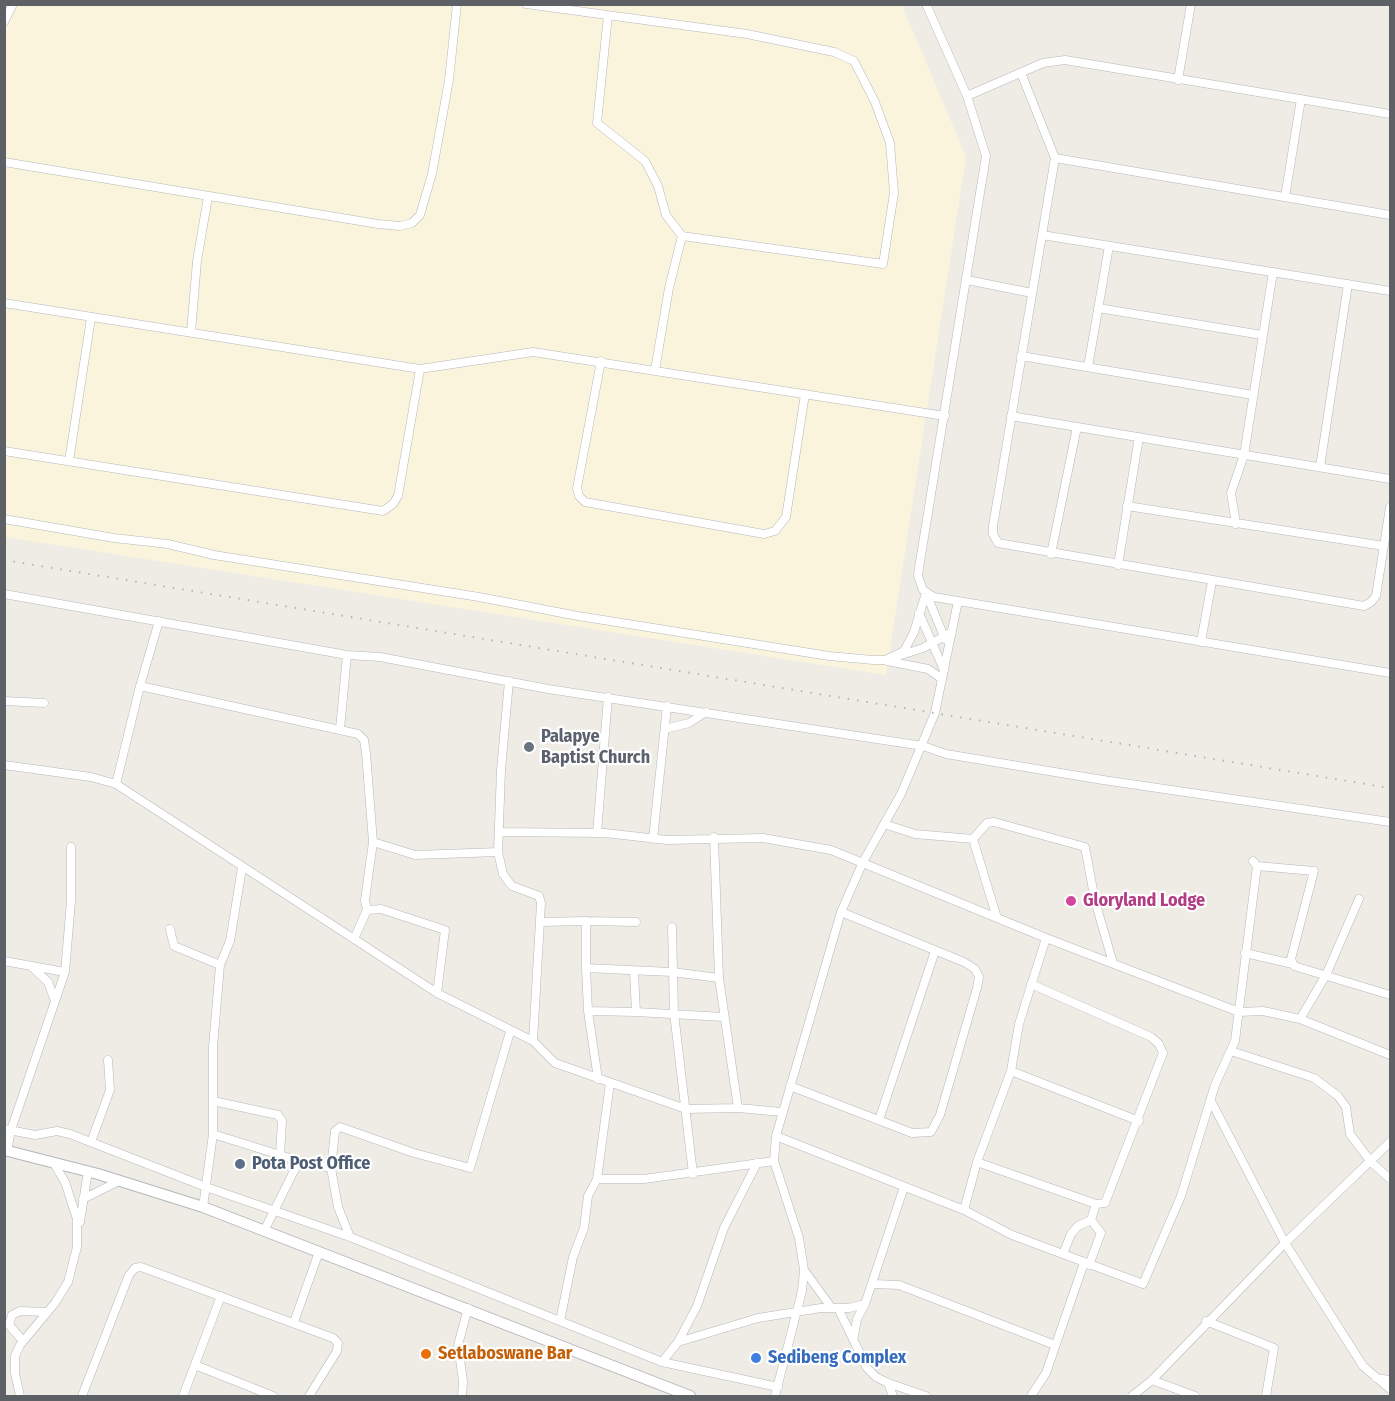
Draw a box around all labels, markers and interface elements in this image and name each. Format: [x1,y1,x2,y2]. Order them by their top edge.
place label: Palapye Baptist Church [541,726,650,768]
marker: Palapye Baptist Church [522,740,536,754]
place label: Gloryland Lodge [1083,890,1205,912]
marker: Gloryland Lodge [1064,894,1078,908]
place label: Pota Post Office [252,1153,370,1175]
marker: Pota Post Office [233,1157,247,1171]
place label: Setlaboswane Bar [438,1343,572,1365]
marker: Setlaboswane Bar [419,1347,433,1361]
place label: Sedibeng Complex [768,1347,906,1369]
marker: Sedibeng Complex [749,1351,763,1365]

